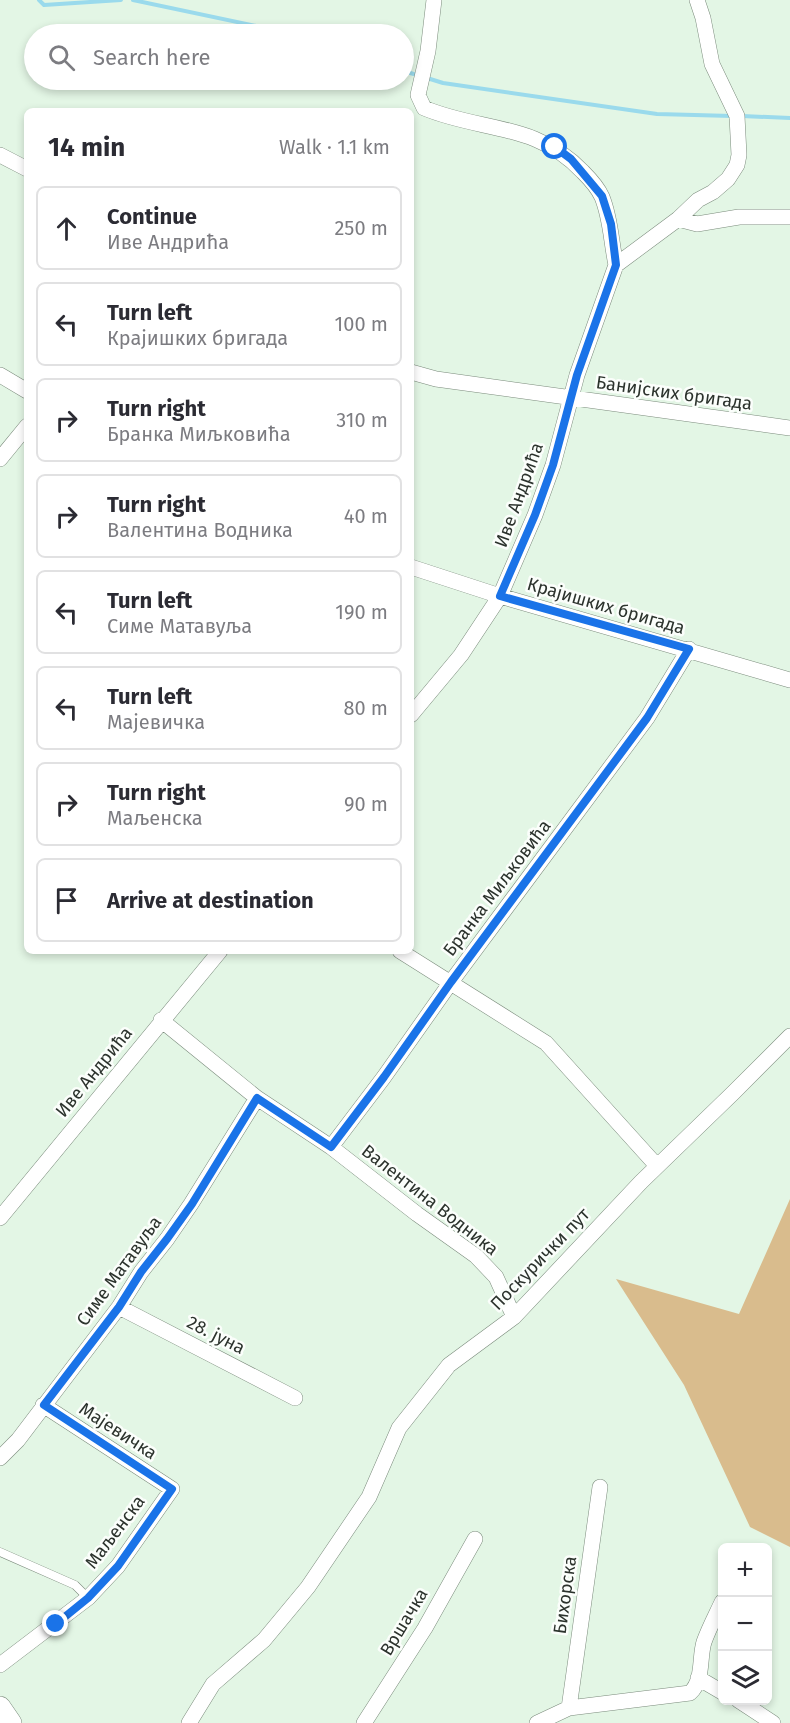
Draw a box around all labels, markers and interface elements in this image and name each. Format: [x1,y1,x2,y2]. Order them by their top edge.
search box [24,24,414,90]
icon: search [45,41,78,74]
text: Search here [93,44,211,71]
text: 14 min [48,132,125,163]
route start [541,133,567,159]
text: Walk · 1.1 km [279,135,390,159]
text: Continue [107,203,197,230]
icon: ahead [50,212,83,245]
text: 250 m [334,216,388,240]
text: Иве Андрића [107,230,229,254]
text: Turn left [107,299,192,326]
icon: left [50,308,83,341]
text: 100 m [335,312,388,336]
text: Крајишких бригада [107,326,288,350]
street label: Банијских бригада [594,371,754,415]
text: Turn right [107,395,206,422]
icon: right [50,404,83,437]
text: 310 m [336,408,388,432]
text: Бранка Миљковића [107,422,291,446]
street label: Иве Андрића [490,440,548,550]
text: Turn right [107,491,206,518]
icon: right [50,500,83,533]
text: 40 m [344,504,388,528]
text: Валентина Водника [107,518,293,542]
street label: Крајишких бригада [525,573,687,639]
text: Turn left [107,587,192,614]
icon: left [50,596,83,629]
text: 190 m [335,600,388,624]
text: Симе Матавуља [107,614,252,638]
text: Turn left [107,683,192,710]
icon: left [50,692,83,725]
text: 80 m [343,696,388,720]
text: Мајевичка [107,710,205,734]
text: Turn right [107,779,206,806]
icon: right [50,788,83,821]
text: 90 m [344,792,388,816]
text: Маљенска [107,806,203,830]
street label: Бранка Миљковића [438,815,556,961]
icon: arrive [50,884,83,917]
text: Arrive at destination [107,887,314,914]
street label: Иве Андрића [51,1022,137,1122]
street label: Валентина Водника [357,1140,503,1260]
street label: Поскурички пут [486,1203,595,1315]
street label: Симе Матавуља [72,1212,166,1330]
street label: 28. јуна [183,1311,249,1359]
street label: Мајевичка [75,1398,161,1464]
street label: Маљенска [80,1491,150,1573]
map controls [718,1543,772,1705]
button: + [718,1543,772,1597]
street label: Бихорска [549,1555,581,1635]
street label: Вршачка [375,1584,433,1660]
button: − [718,1597,772,1651]
route end [42,1610,68,1636]
button: layers [718,1651,772,1705]

